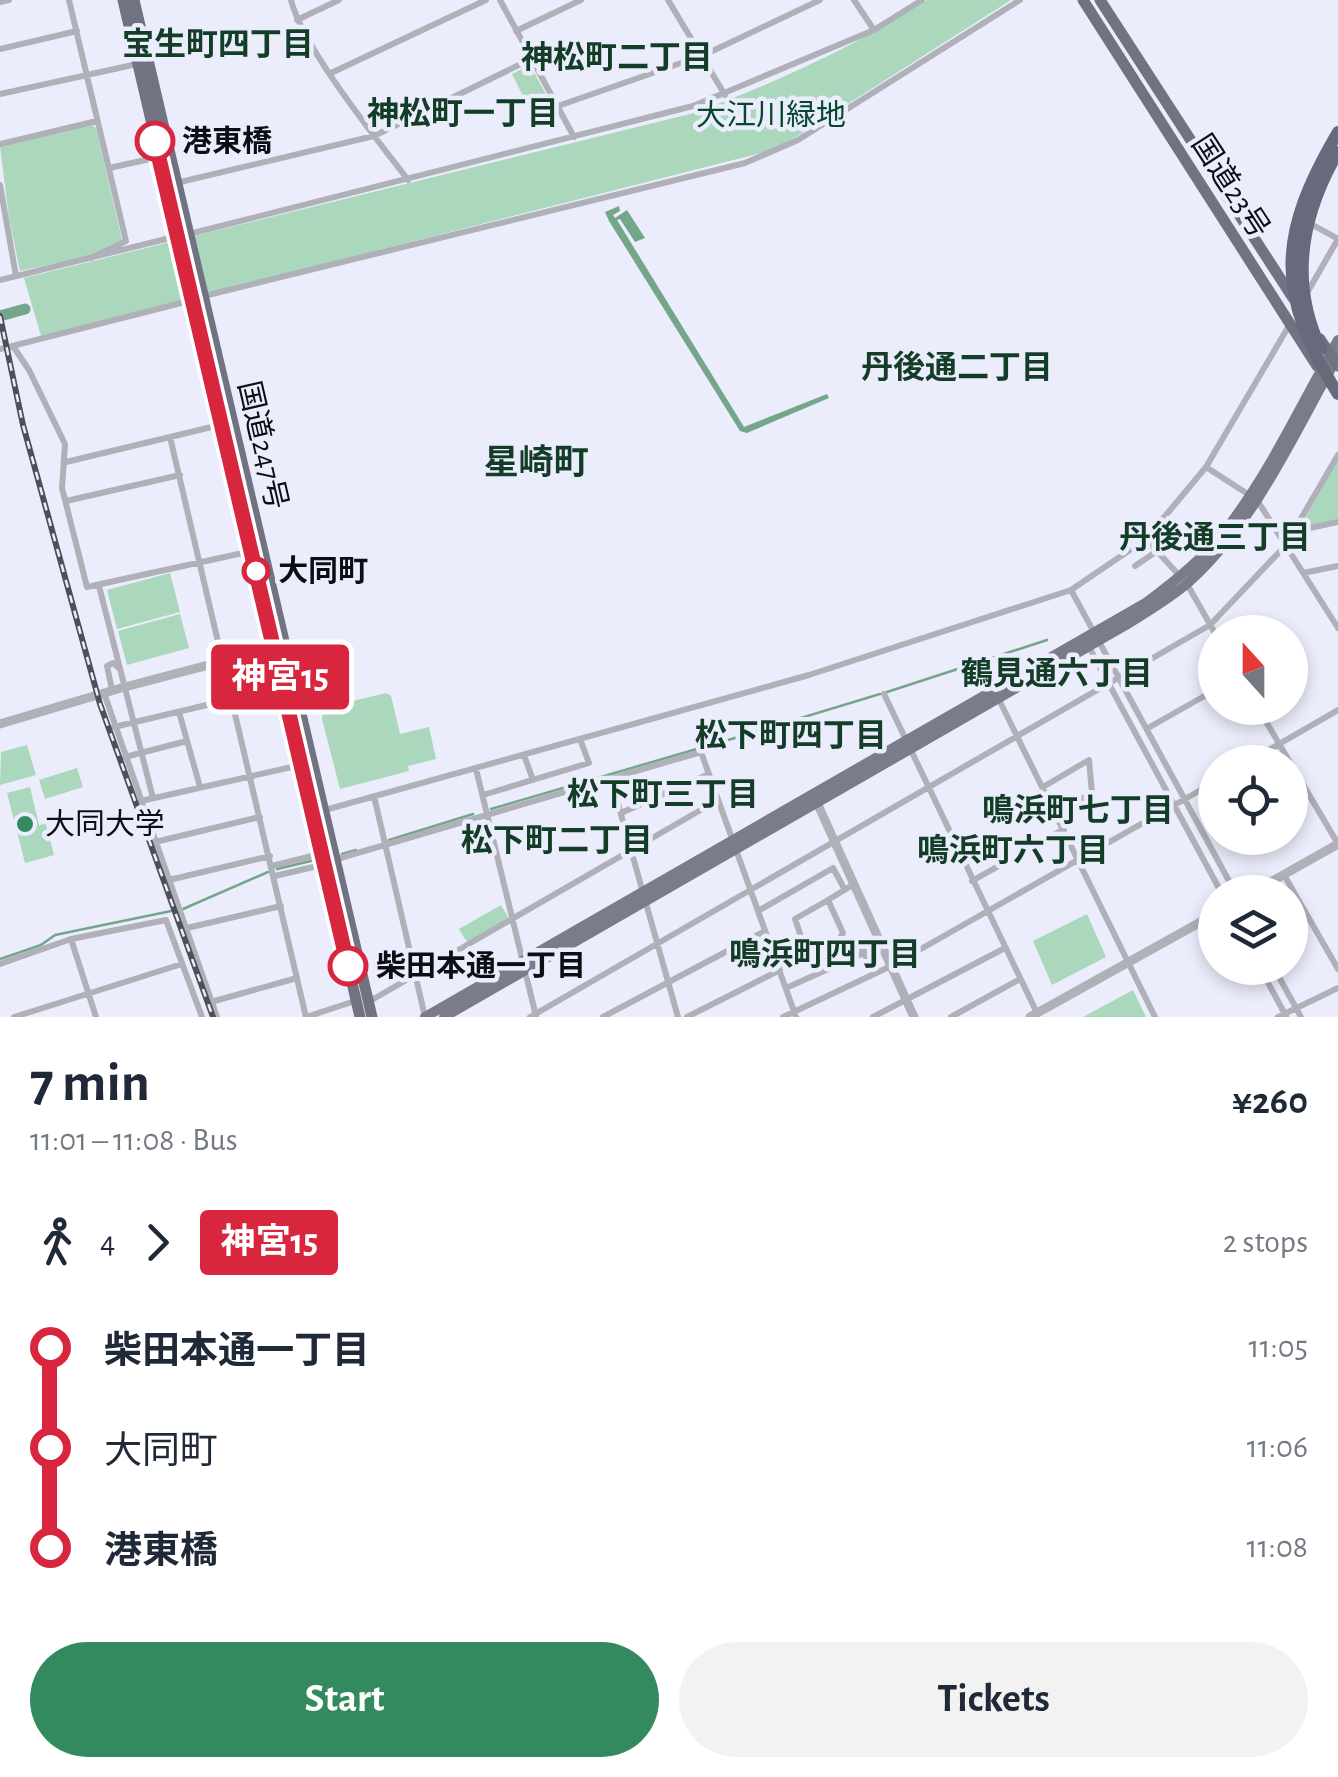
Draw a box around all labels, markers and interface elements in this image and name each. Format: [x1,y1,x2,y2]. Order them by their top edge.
district label: 宝生町四丁目 [122,27,314,61]
district label: 神松町二丁目 [521,40,713,74]
district label: 神松町一丁目 [367,96,559,130]
park label: 大江川緑地 [696,99,846,131]
marker: 港東橋 [136,122,174,160]
place label: 港東橋 [182,125,272,157]
street label: 国道23号 [1186,129,1275,243]
district label: 丹後通二丁目 [861,350,1053,384]
street label: 国道247号 [233,378,292,512]
district label: 星崎町 [483,444,589,481]
district label: 丹後通三丁目 [1119,520,1311,554]
place label: 大同町 [278,555,368,587]
marker: 大同町 [243,558,269,584]
north arrow [1198,615,1308,725]
map controls [1198,615,1308,985]
line badge: 神宮15 [210,644,350,710]
district label: 鶴見通六丁目 [961,656,1153,690]
text: 神宮15 [231,660,329,695]
district label: 松下町四丁目 [695,718,887,752]
button: locate [1198,745,1308,855]
district label: 松下町三丁目 [567,777,759,811]
district label: 鳴浜町七丁目 [982,793,1174,827]
place label: 大同大学 [45,808,165,840]
marker: 大同大学 [14,813,36,835]
district label: 松下町二丁目 [461,823,653,857]
district label: 鳴浜町六丁目 [917,833,1109,867]
button: layers [1198,875,1308,985]
district label: 鳴浜町四丁目 [729,937,921,971]
marker: 柴田本通一丁目 [329,947,367,985]
place label: 柴田本通一丁目 [376,950,586,982]
text: 7 min [30,1056,150,1111]
text: ¥260 [1232,1083,1308,1121]
text: 11:01 – 11:08 · Bus [30,1124,238,1156]
icon: walk [30,1215,85,1270]
icon: forward [130,1215,185,1270]
text: 神宮15 [220,1225,318,1260]
text: 4 [100,1226,115,1258]
text: 2 stops [1223,1226,1308,1258]
text: 11:05 [1248,1331,1308,1363]
text: 柴田本通一丁目 [104,1333,370,1371]
text: 11:06 [1247,1431,1308,1463]
text: 大同町 [104,1433,218,1471]
text: 11:08 [1247,1531,1308,1563]
text: 港東橋 [104,1533,218,1571]
button: Start [30,1642,659,1757]
button: Tickets [679,1642,1308,1757]

